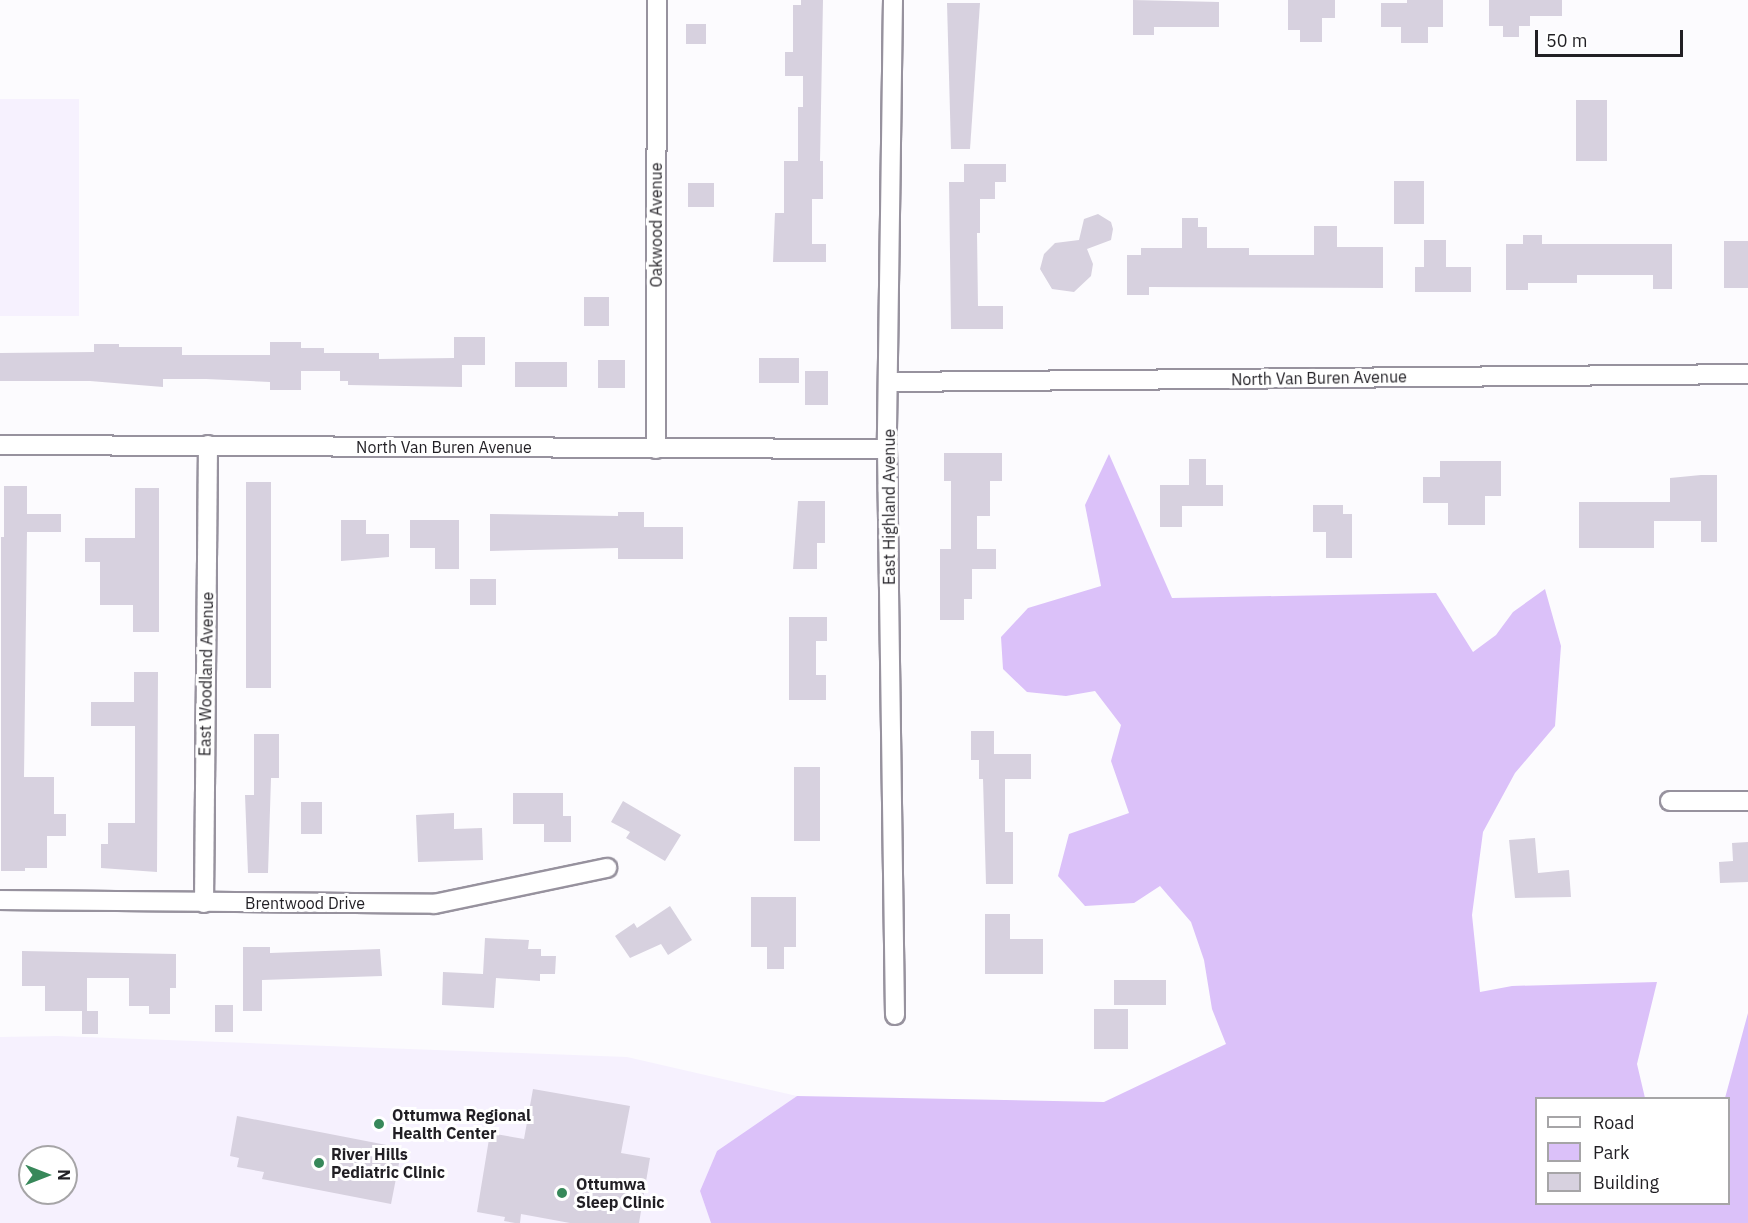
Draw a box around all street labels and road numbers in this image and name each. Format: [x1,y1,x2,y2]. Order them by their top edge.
street label: Oakwood Avenue [646,163,666,287]
street label: North Van Buren Avenue [1231,367,1407,389]
street label: East Highland Avenue [879,429,899,585]
street label: North Van Buren Avenue [356,437,532,457]
street label: East Woodland Avenue [195,592,217,756]
street label: Brentwood Drive [245,893,365,913]

